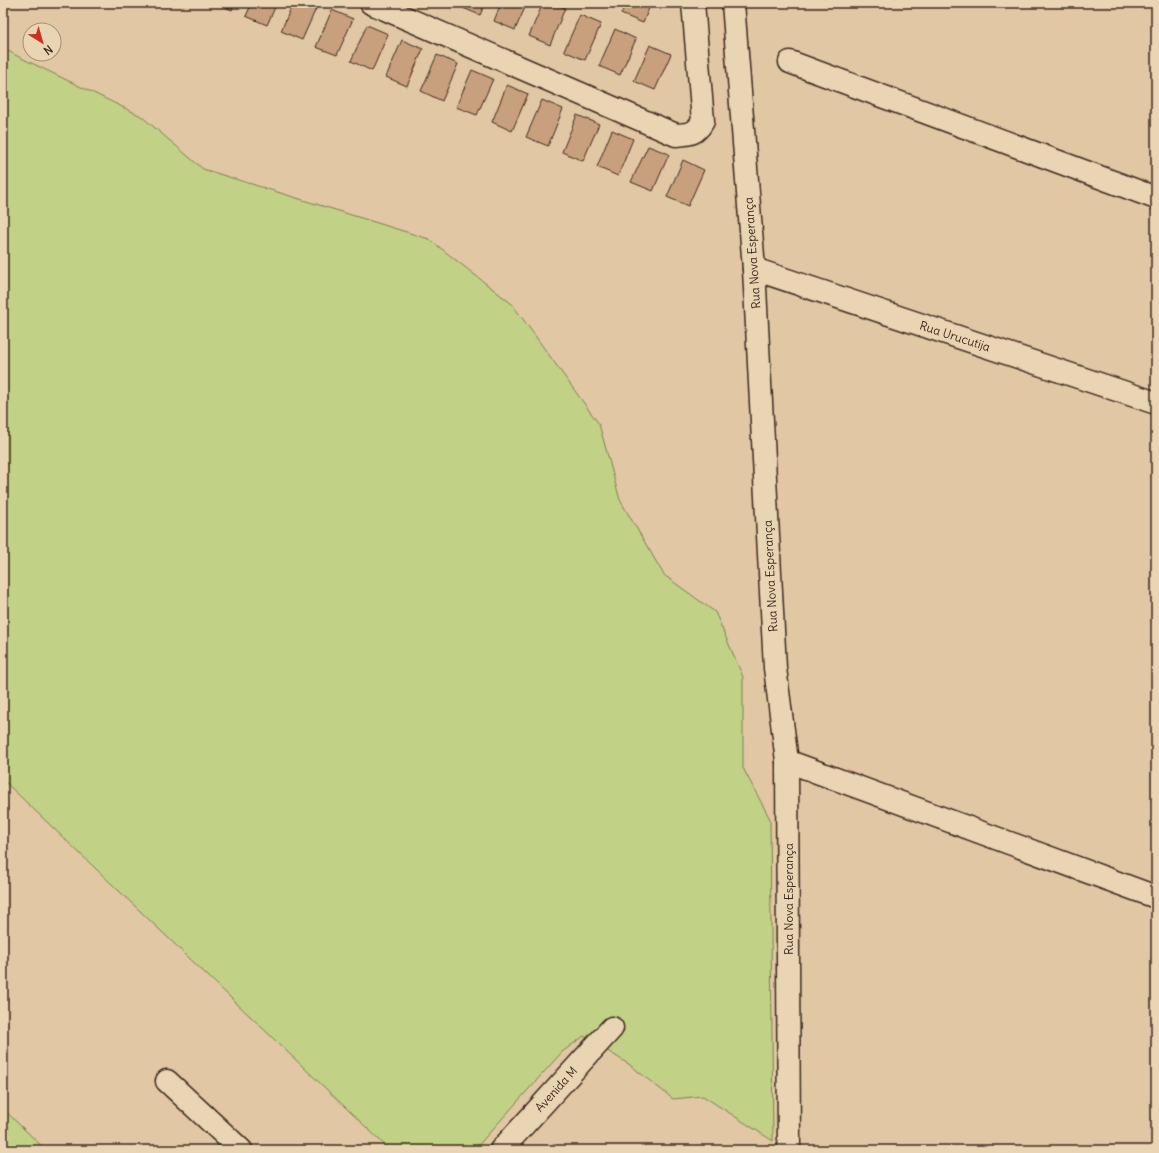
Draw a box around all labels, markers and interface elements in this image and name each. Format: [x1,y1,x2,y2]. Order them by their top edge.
north arrow [22,22,62,62]
text: N [41,42,55,58]
street label: Rua Nova Esperança [741,197,763,309]
street label: Rua Urucutija [918,318,992,355]
street label: Rua Nova Esperança [760,520,780,632]
street label: Rua Nova Esperança [781,843,796,955]
street label: Avenida M [532,1063,580,1115]

